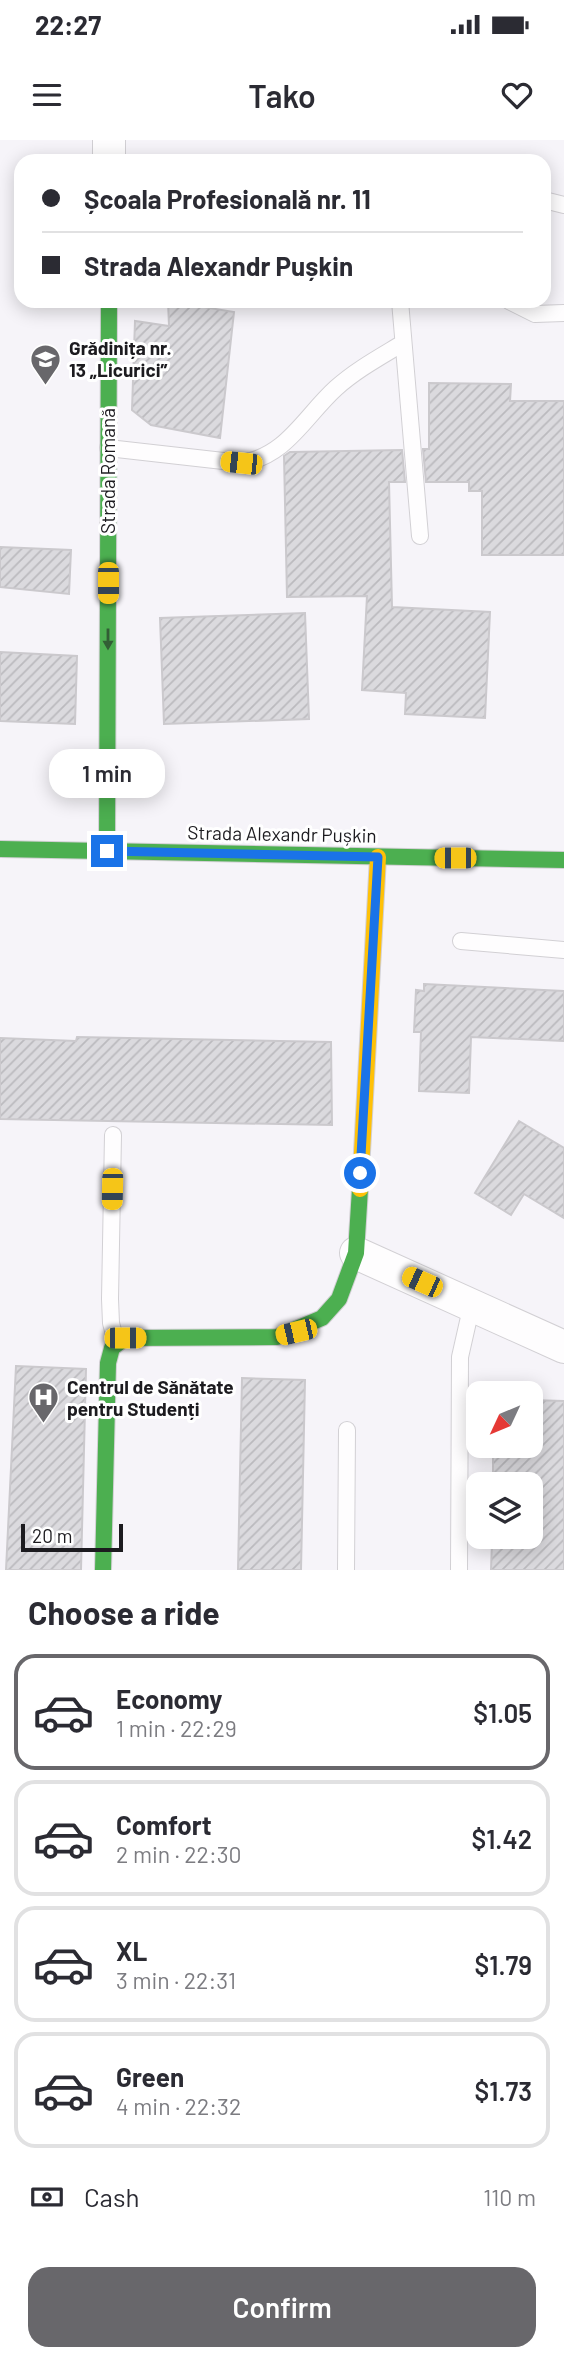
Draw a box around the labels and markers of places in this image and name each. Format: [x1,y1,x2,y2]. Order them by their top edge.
place label: Grădinița nr. 13 „Licurici” [69,336,172,381]
school or university icon: Grădinița nr. 13 „Licurici” [29,342,63,386]
place label: Centrul de Sănătate pentru Studenți [67,1375,234,1420]
hospital icon: Centrul de Sănătate pentru Studenți [27,1381,61,1425]

